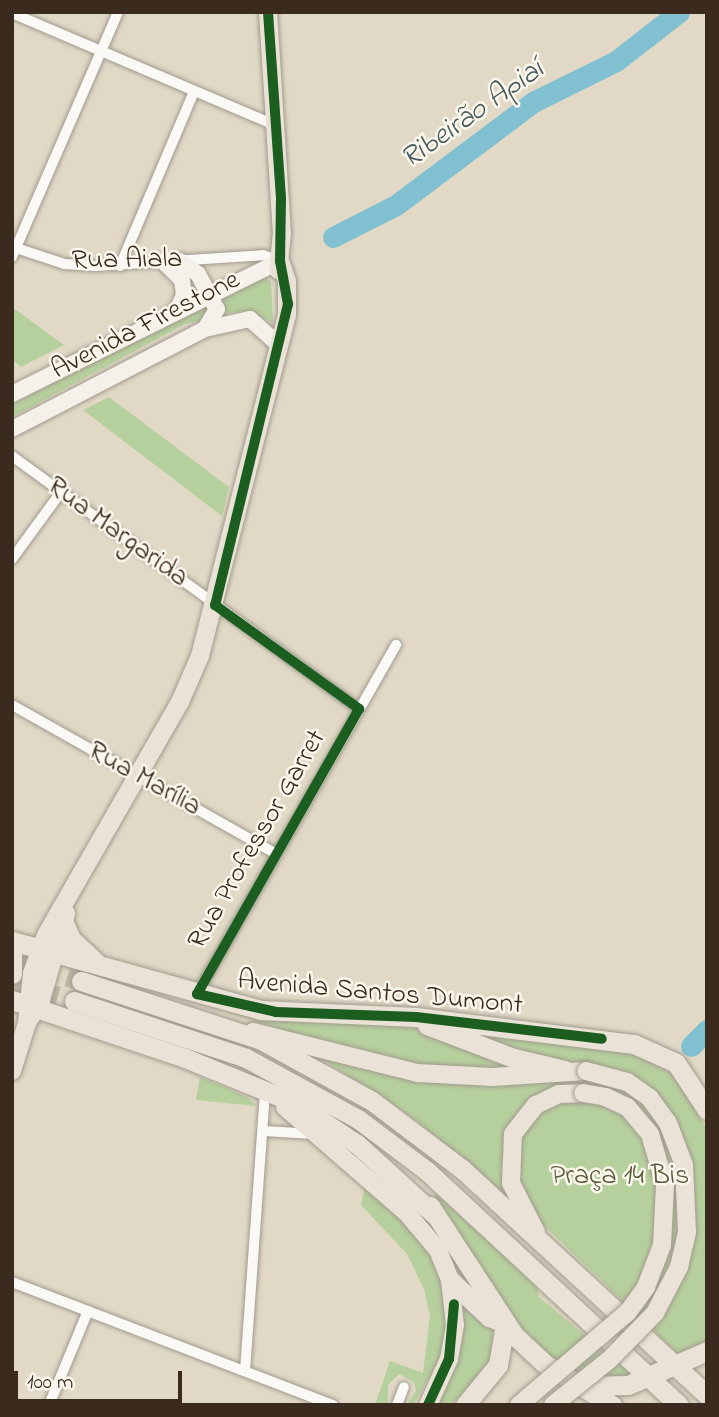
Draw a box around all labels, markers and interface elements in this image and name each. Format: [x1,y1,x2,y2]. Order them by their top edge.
water label: Ribeirão Apiaí [395,53,551,177]
street label: Rua Aiala [71,243,183,279]
street label: Avenida Firestone [46,264,246,388]
street label: Rua Margarida [40,470,194,596]
street label: Rua Professor Garret [182,724,334,956]
street label: Rua Marília [82,735,206,825]
street label: Avenida Santos Dumont [236,965,524,1023]
park label: Praça 14 Bis [551,1160,689,1194]
scale bar [18,1358,186,1402]
text: 100 m [27,1368,73,1398]

